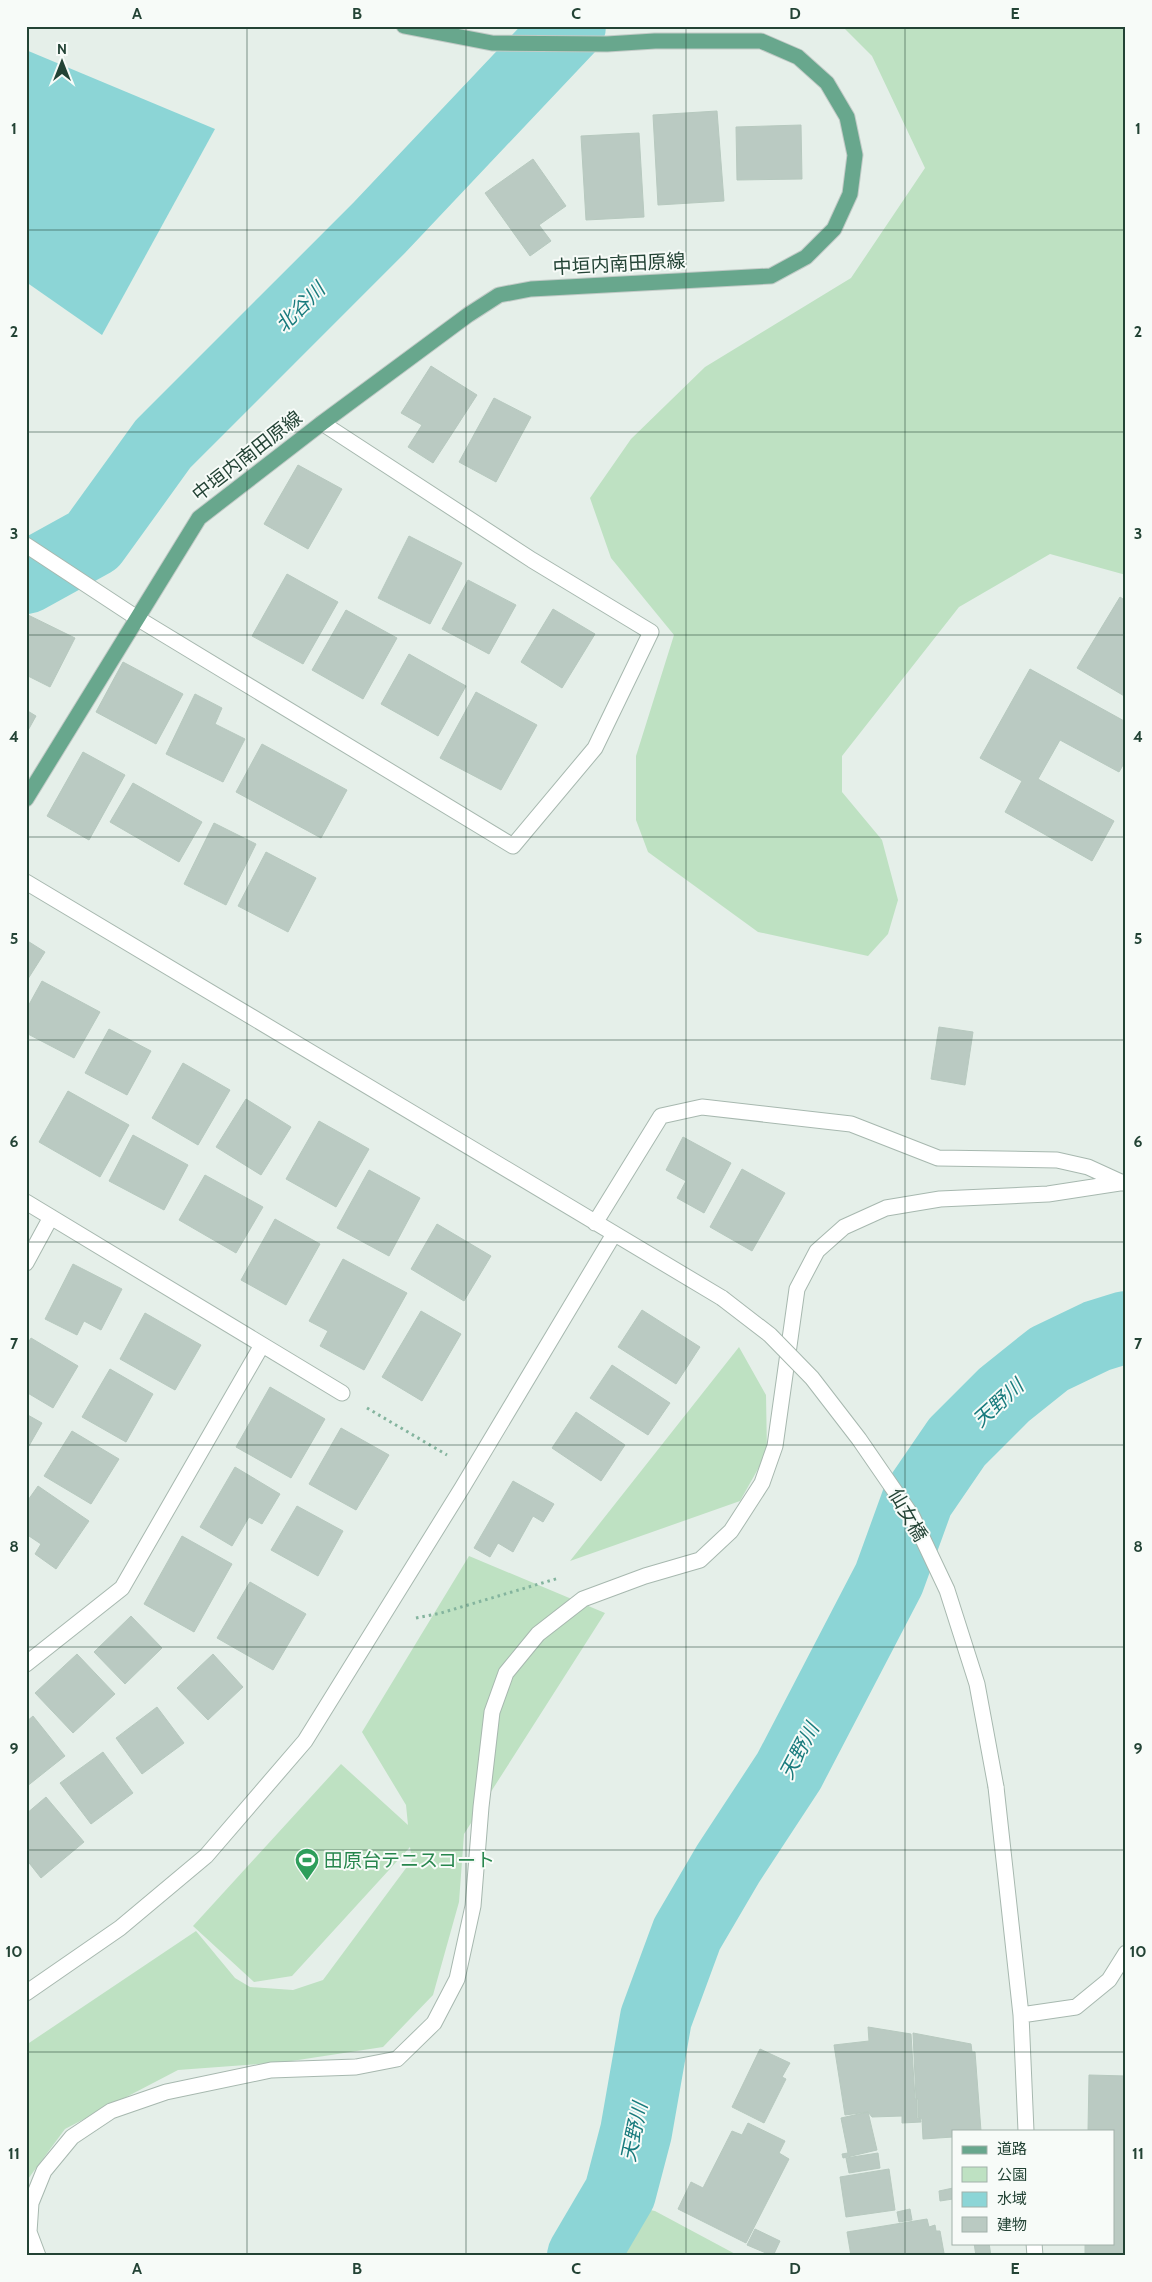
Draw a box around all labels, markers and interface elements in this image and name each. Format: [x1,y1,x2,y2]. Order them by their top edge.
text: A [132,4,142,23]
text: B [352,4,362,23]
text: C [571,4,581,23]
text: D [789,4,801,23]
text: E [1010,4,1020,23]
north arrow [38,38,88,88]
text: N [57,40,67,58]
text: 1 [11,119,17,138]
text: 1 [1135,119,1141,138]
street label: 中垣内南田原線 [552,249,686,279]
water label: 北谷川 [270,276,331,337]
text: 2 [10,322,18,341]
text: 2 [1134,322,1142,341]
street label: 中垣内南田原線 [188,406,306,506]
text: 3 [10,524,18,543]
text: 3 [1134,524,1142,543]
text: 4 [9,727,19,746]
text: 4 [1133,727,1143,746]
text: 5 [10,929,18,948]
text: 5 [1134,929,1142,948]
text: 6 [10,1132,19,1151]
text: 6 [1134,1132,1143,1151]
text: 7 [10,1334,19,1353]
text: 7 [1134,1334,1143,1353]
water label: 天野川 [968,1373,1030,1432]
street label: 仙女橋 [884,1485,932,1545]
text: 8 [9,1537,19,1556]
text: 8 [1133,1537,1143,1556]
water label: 天野川 [774,1717,825,1783]
text: 9 [10,1739,19,1758]
text: 9 [1134,1739,1143,1758]
sports icon: 田原台テニスコート [294,1847,320,1881]
place label: 田原台テニスコート [324,1849,495,1872]
text: 10 [5,1942,23,1961]
text: 10 [1129,1942,1147,1961]
water label: 天野川 [616,2098,652,2164]
legend [952,2130,1114,2244]
text: 道路 [997,2140,1027,2158]
text: 11 [8,2144,20,2163]
text: 11 [1132,2144,1144,2163]
text: 公園 [997,2166,1027,2184]
text: 水域 [997,2190,1027,2208]
text: 建物 [997,2216,1027,2234]
text: A [132,2259,142,2278]
text: B [352,2259,362,2278]
text: C [571,2259,581,2278]
text: D [789,2259,801,2278]
text: E [1010,2259,1020,2278]

